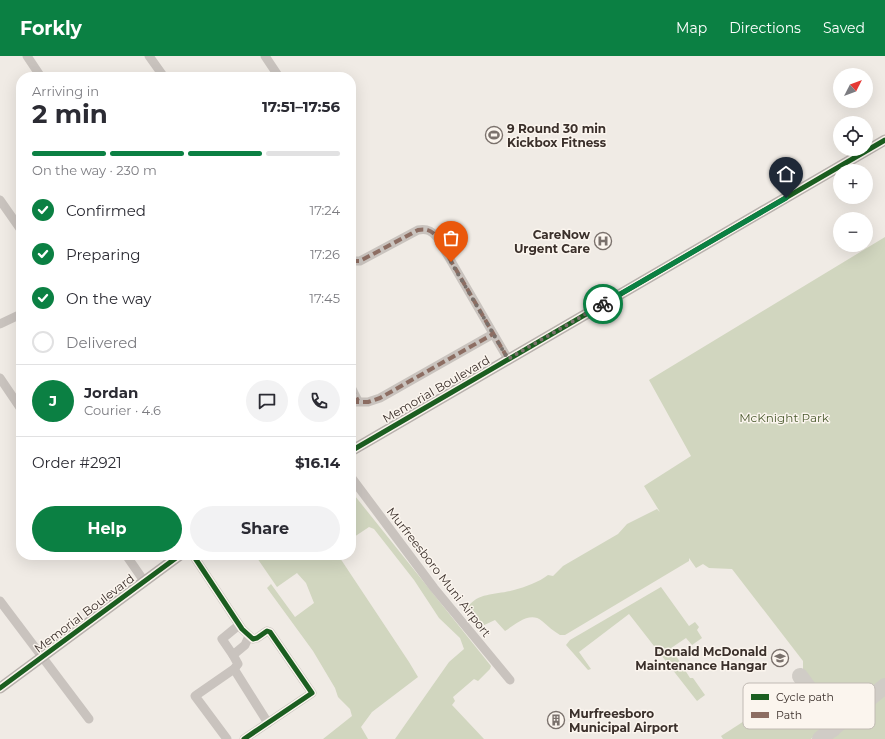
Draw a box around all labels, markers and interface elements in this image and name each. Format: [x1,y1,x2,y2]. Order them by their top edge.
text: Forkly [20,17,82,40]
text: Map [676,19,707,37]
text: Directions [729,19,801,37]
text: Saved [823,19,865,37]
north arrow [833,68,873,108]
map controls [833,68,873,252]
text: Arriving in [32,83,99,99]
text: 17:51–17:56 [262,97,340,116]
text: 2 min [32,98,108,130]
button: locate [833,116,873,156]
place label: 9 Round 30 min Kickbox Fitness [507,121,607,150]
sports icon: 9 Round 30 min Kickbox Fitness [484,125,504,145]
pin [769,157,803,198]
text: On the way · 230 m [32,162,157,178]
icon: home [775,163,797,185]
button: + [833,164,873,204]
icon: check [32,199,54,221]
text: Confirmed [66,201,146,220]
text: 17:24 [309,202,340,218]
button: − [833,212,873,252]
pin [434,221,468,262]
icon: bag [440,227,462,249]
place label: CareNow Urgent Care [514,227,591,256]
hospital icon: CareNow Urgent Care [593,231,613,251]
icon: check [32,243,54,265]
text: Preparing [66,245,141,264]
text: 17:26 [310,246,340,262]
courier [583,284,623,324]
icon: check [32,287,54,309]
text: On the way [66,289,151,308]
text: 17:45 [309,290,340,306]
icon: bike [592,293,614,315]
text: Delivered [66,333,138,352]
street label: Memorial Boulevard [380,352,492,426]
button: chat [246,380,288,422]
button: phone [298,380,340,422]
text: Jordan [84,383,138,402]
text: J [49,391,57,410]
text: Courier · 4.6 [84,402,161,418]
park label: McKnight Park [739,410,830,425]
text: Order #2921 [32,453,122,472]
text: $16.14 [295,453,340,472]
street label: Murfreesboro Muni Airport [384,504,494,640]
button: Help [32,506,182,552]
button: Share [190,506,340,552]
street label: Memorial Boulevard [31,570,137,656]
place label: Donald McDonald Maintenance Hangar [635,644,767,673]
school or university icon: Donald McDonald Maintenance Hangar [770,648,790,668]
legend [743,683,875,729]
text: Cycle path [776,690,834,704]
place label: Murfreesboro Municipal Airport [569,706,679,735]
text: Path [776,708,802,722]
building icon: Murfreesboro Municipal Airport [546,710,566,730]

